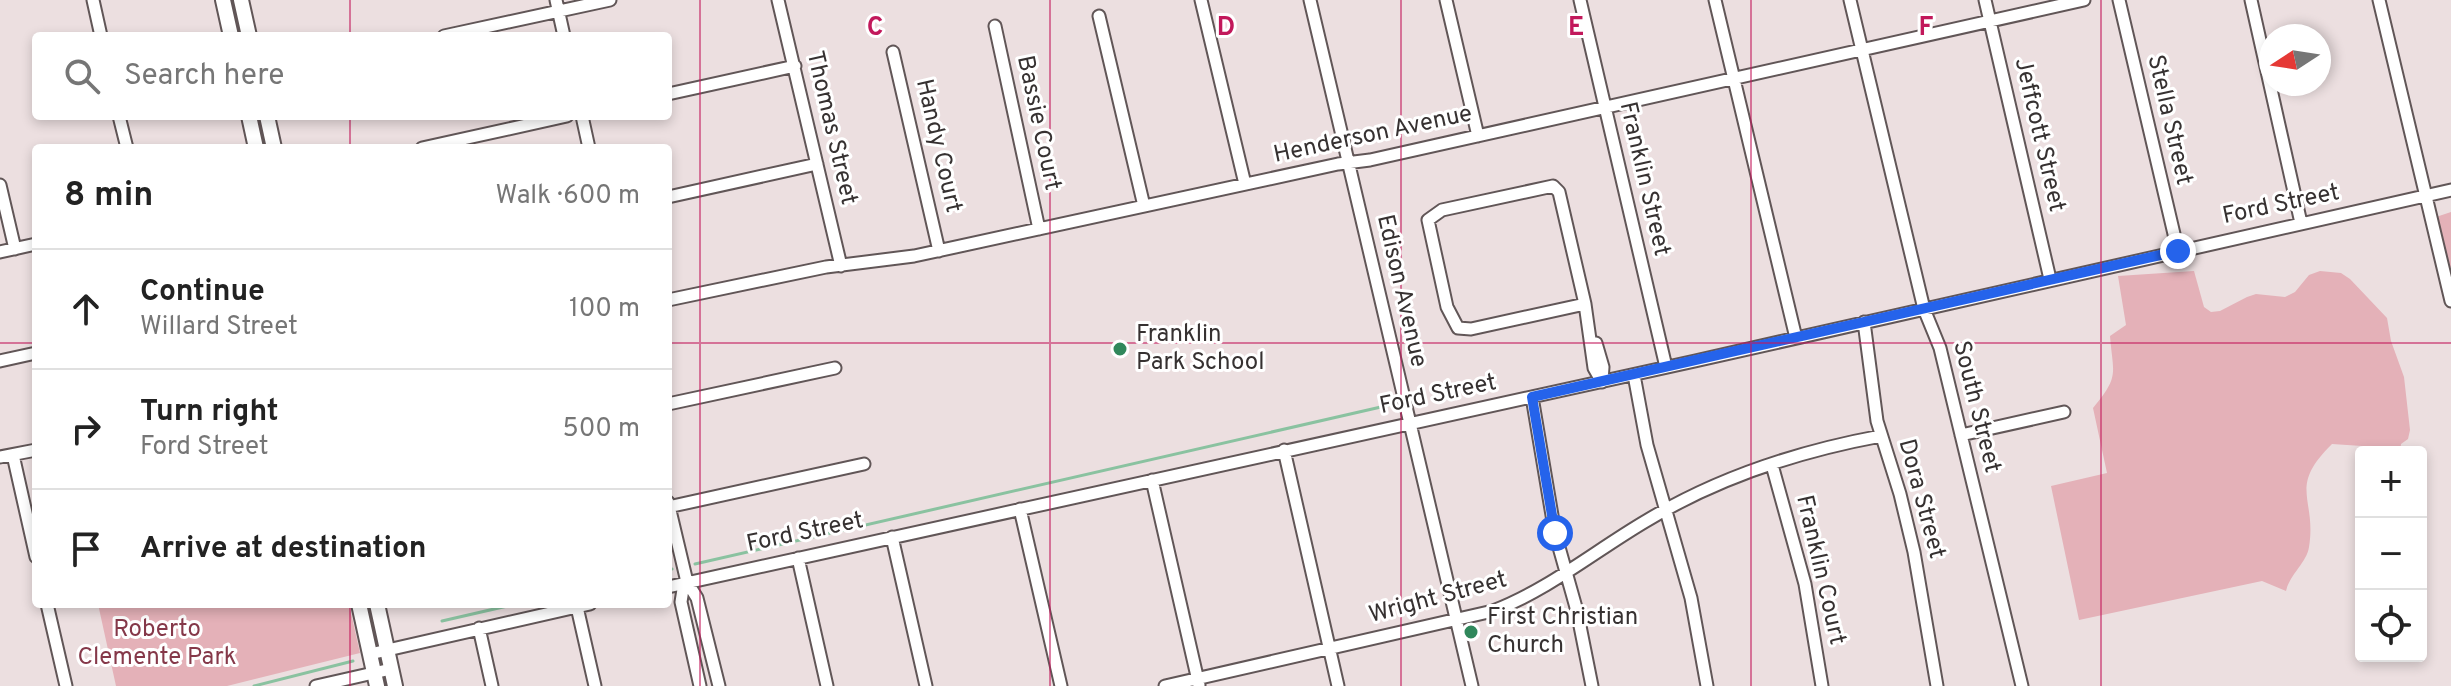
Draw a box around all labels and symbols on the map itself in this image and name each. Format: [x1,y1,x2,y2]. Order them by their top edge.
text: C [867,12,883,45]
text: D [1217,12,1235,45]
text: E [1568,12,1584,45]
text: F [1919,12,1934,45]
north arrow [2259,24,2331,96]
street label: Thomas Street [799,48,863,208]
street label: Stella Street [2139,52,2199,188]
street label: Bassie Court [1009,53,1067,193]
street label: Jeffcott Street [2007,55,2071,215]
street label: Handy Court [908,76,968,216]
street label: Henderson Avenue [1271,99,1475,171]
street label: Franklin Street [1612,99,1676,259]
street label: Ford Street [2220,178,2342,232]
street label: Edison Avenue [1369,212,1433,370]
route end [2160,233,2196,269]
place label: Franklin Park School [1136,320,1264,378]
street label: South Street [1945,338,2007,476]
marker: Franklin Park School [1111,340,1129,358]
street label: Ford Street [1377,368,1499,422]
street label: Dora Street [1891,436,1951,562]
street label: Franklin Court [1788,492,1852,648]
street label: Ford Street [744,506,866,560]
route start [1537,515,1573,551]
street label: Wright Street [1366,565,1510,631]
place label: First Christian Church [1487,603,1638,661]
park label: Roberto Clemente Park [78,615,236,673]
marker: First Christian Church [1462,623,1480,641]

